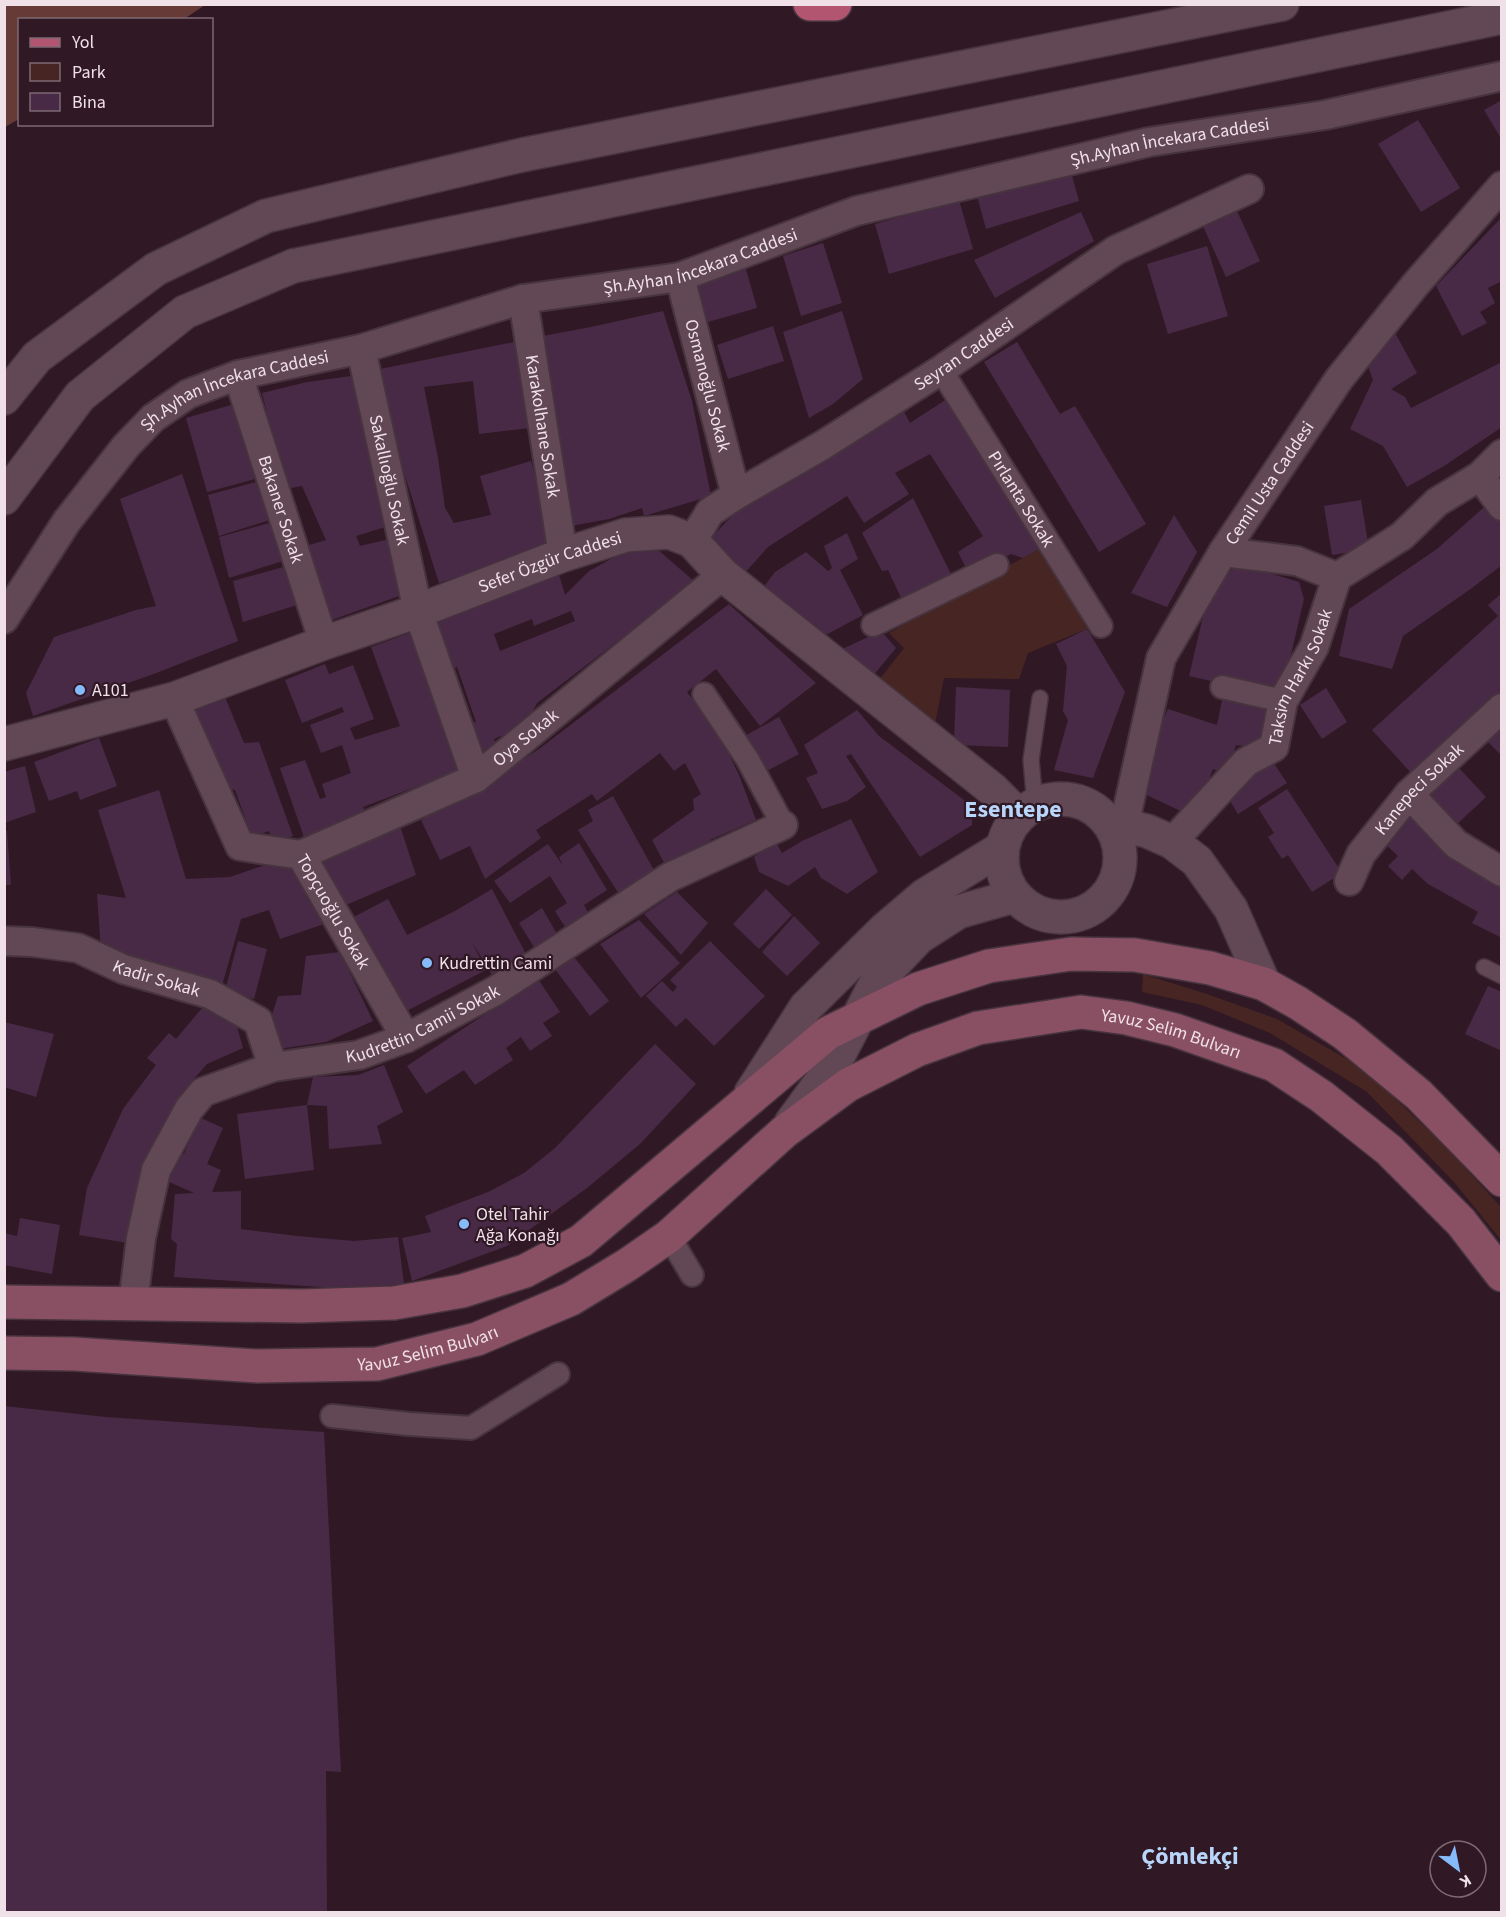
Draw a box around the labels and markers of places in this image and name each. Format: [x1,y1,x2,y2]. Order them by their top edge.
place label: A101 [92,678,129,703]
marker: A101 [73,683,87,697]
place label: Kudrettin Cami [439,951,552,976]
marker: Kudrettin Cami [420,956,434,970]
place label: Otel Tahir Ağa Konağı [476,1202,560,1248]
marker: Otel Tahir Ağa Konağı [457,1217,471,1231]

